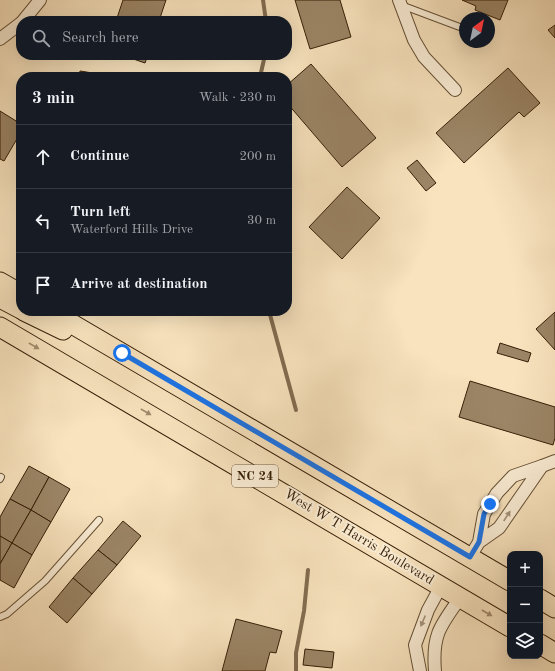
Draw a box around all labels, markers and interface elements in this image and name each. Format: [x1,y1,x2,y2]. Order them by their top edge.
north arrow [459,12,495,48]
search box [16,16,292,60]
icon: search [30,27,52,49]
text: Search here [62,31,139,46]
text: 3 min [32,90,75,107]
text: Walk · 230 m [199,91,276,104]
icon: ahead [32,146,54,168]
text: Continue [70,149,129,164]
text: 200 m [239,150,276,163]
text: Turn left [70,205,130,220]
icon: left [32,210,54,232]
text: 30 m [247,214,276,227]
text: Waterford Hills Drive [70,223,193,236]
icon: arrive [32,274,54,296]
text: Arrive at destination [70,277,208,292]
one-way arrow [28,343,40,350]
route start [113,344,131,362]
one-way arrow [140,409,152,416]
road number: NC 24 [232,465,278,487]
street label: West W T Harris Boulevard [282,487,436,587]
route end [481,495,499,513]
one-way arrow [503,511,511,521]
map controls [507,551,543,659]
button: + [507,551,543,587]
button: − [507,587,543,623]
one-way arrow [481,610,493,617]
one-way arrow [420,615,426,626]
button: layers [507,623,543,659]

